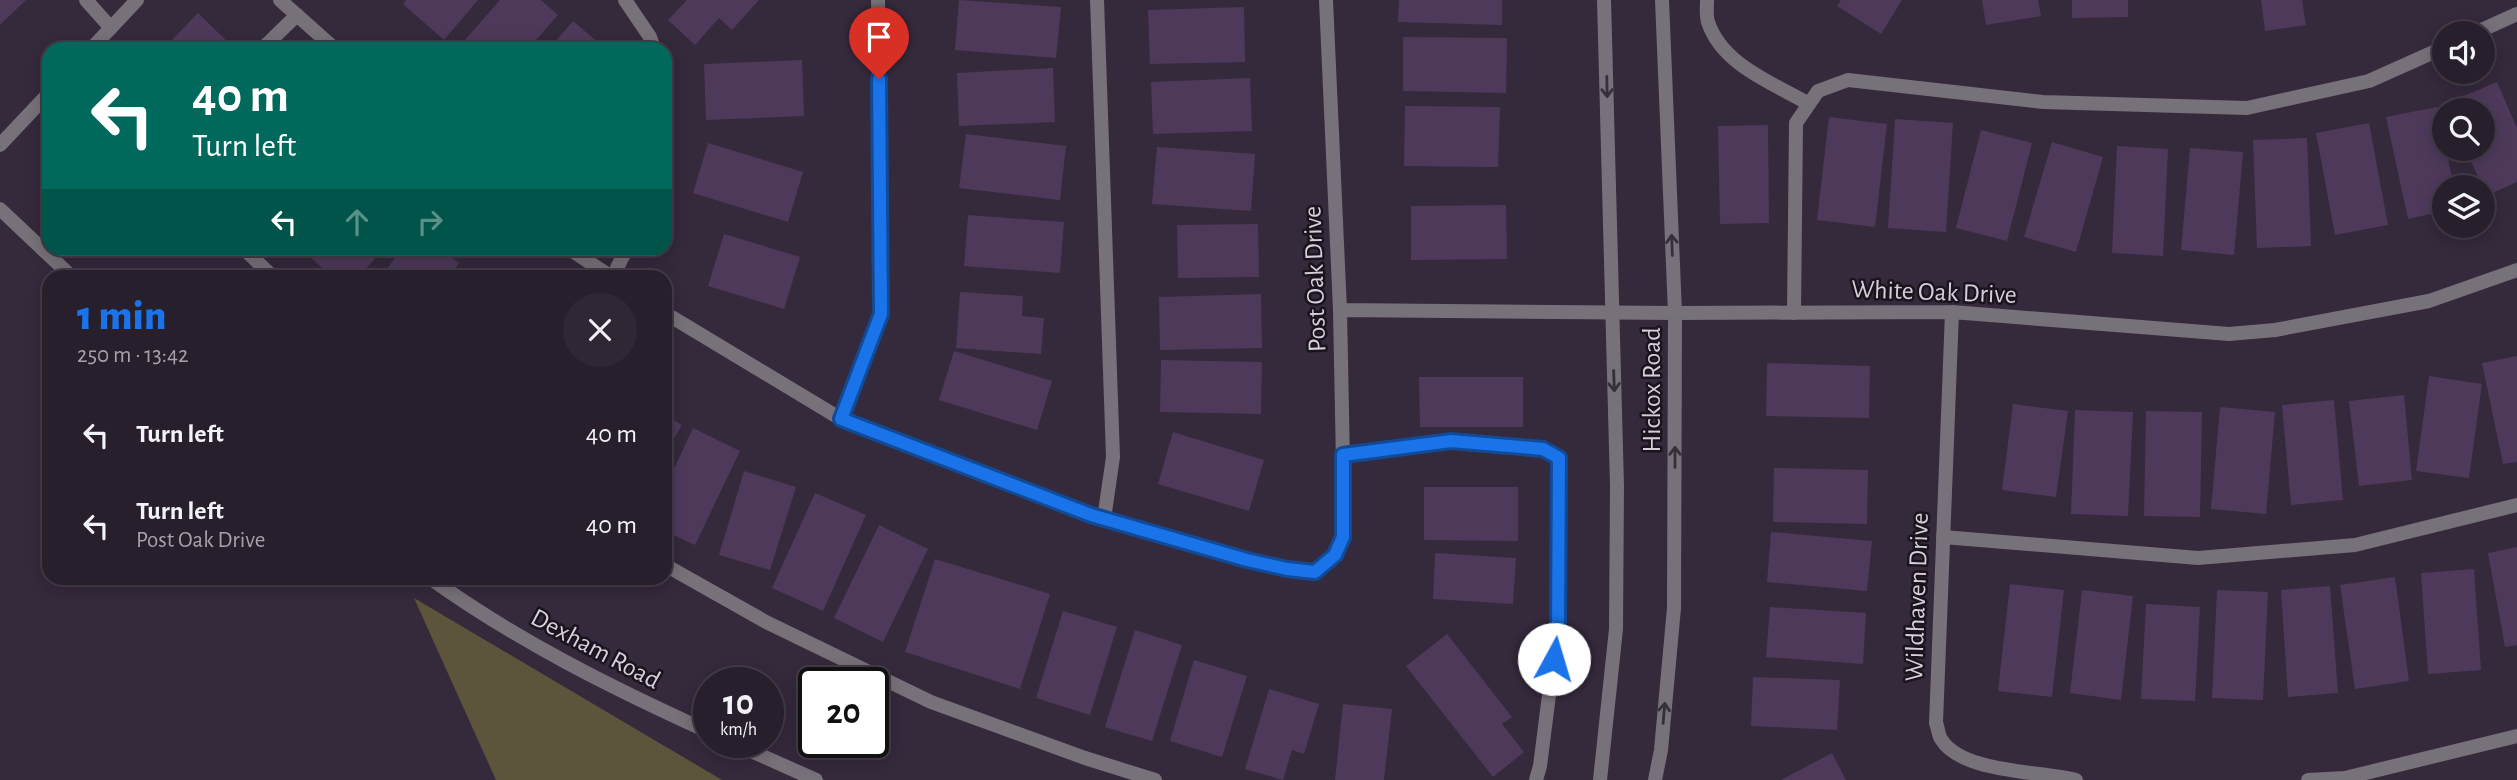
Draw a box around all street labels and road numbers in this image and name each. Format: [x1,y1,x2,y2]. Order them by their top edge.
street label: Post Oak Drive [1299,205,1331,352]
street label: White Oak Drive [1851,276,2017,308]
street label: Hickox Road [1639,327,1665,453]
street label: Wildhaven Drive [1901,512,1933,682]
street label: Dexham Road [527,604,664,694]

